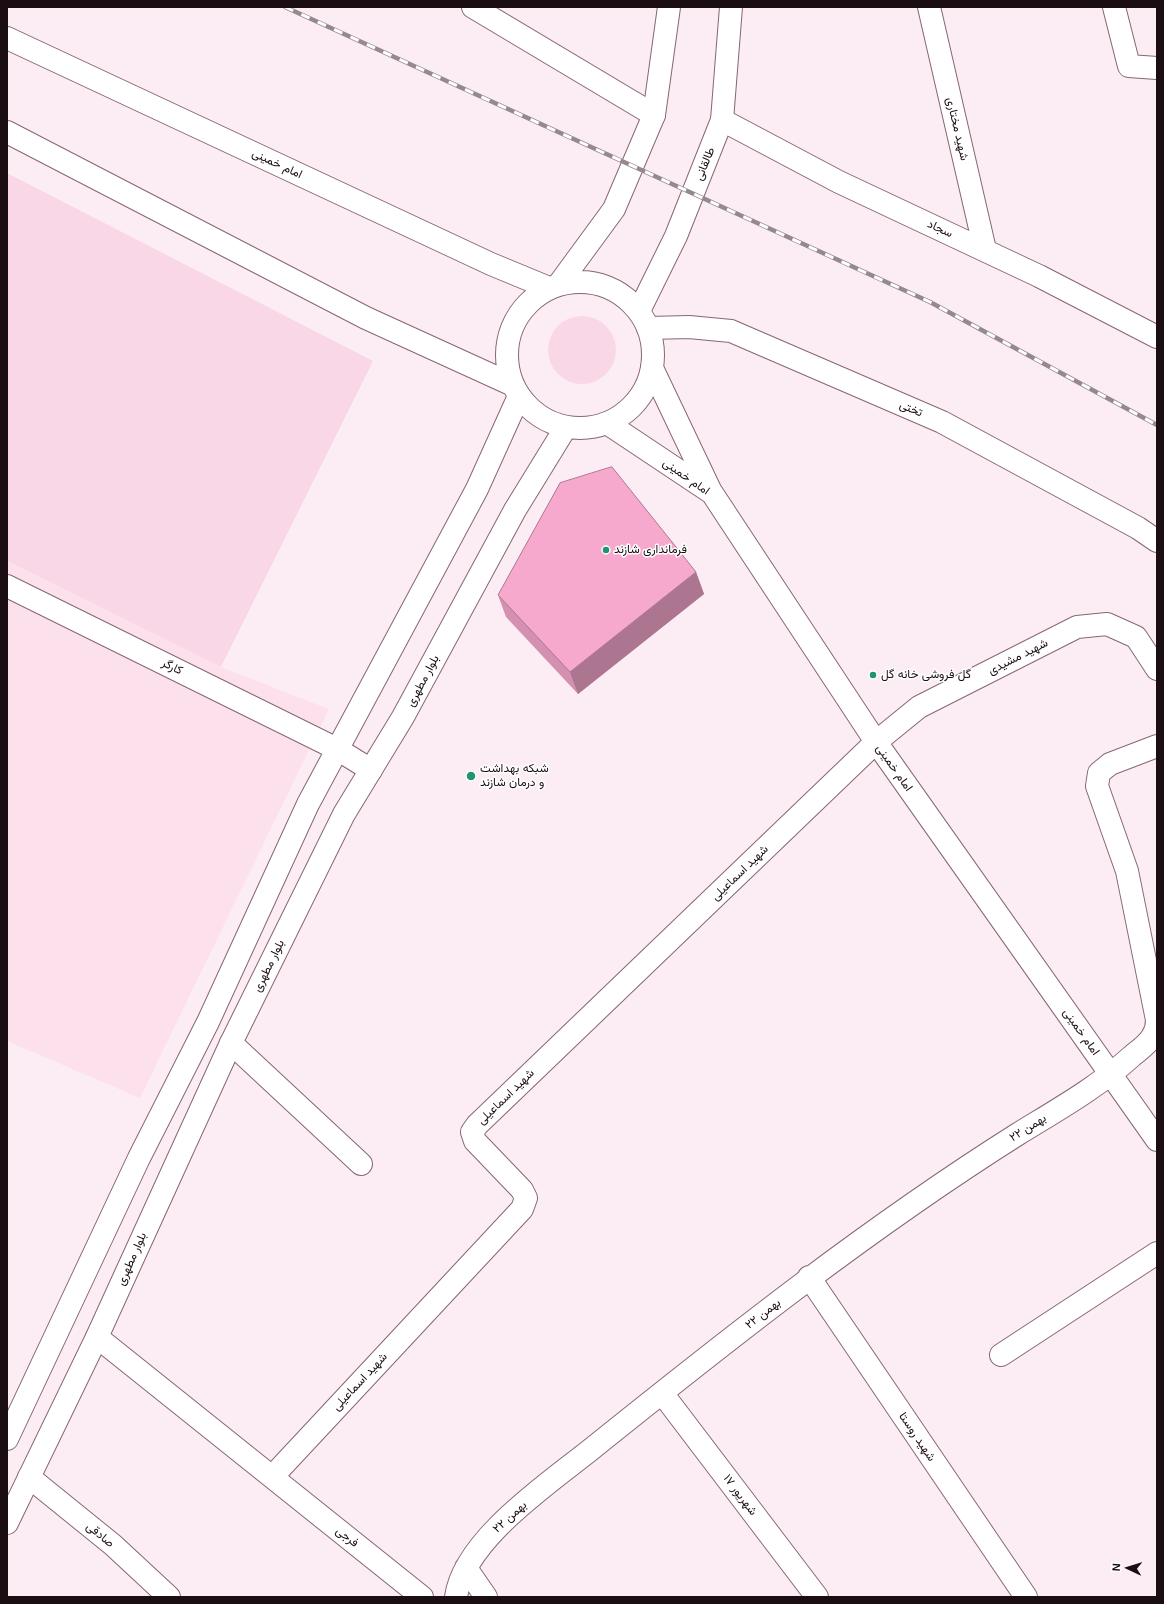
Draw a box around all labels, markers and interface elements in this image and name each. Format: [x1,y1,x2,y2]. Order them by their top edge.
street label: شهید مختاری [943,96,971,162]
street label: طالقانی [692,145,718,183]
street label: امام خمینی [250,146,304,182]
street label: سجاد [925,217,955,241]
street label: تختی [897,398,925,420]
street label: امام خمینی [660,456,712,498]
place label: فرمانداری شازند [614,543,687,557]
marker: فرمانداری شازند [601,545,611,555]
street label: شهید مشیدی [986,636,1050,678]
street label: بلوار مطهری [403,653,443,709]
street label: کارگر [159,656,185,678]
place label: گل فروشی خانه گل [881,668,971,682]
marker: گل فروشی خانه گل [868,670,878,680]
street label: امام خمینی [873,742,915,794]
place label: شبکه بهداشت و درمان شازند [480,762,549,790]
marker: شبکه بهداشت و درمان شازند [465,770,477,782]
street label: شهید اسماعیلی [708,842,772,904]
street label: بلوار مطهری [250,937,288,995]
street label: امام خمینی [1060,1006,1102,1058]
street label: شهید اسماعیلی [474,1066,538,1128]
street label: ۲۲ بهمن [1007,1111,1049,1145]
street label: بلوار مطهری [114,1230,150,1288]
street label: ۲۲ بهمن [742,1296,784,1332]
street label: شهید اسماعیلی [330,1350,390,1414]
street label: شهید روستا [895,1410,939,1464]
street label: ۱۷ شهریور [720,1472,760,1518]
street label: ۲۲ بهمن [490,1498,530,1536]
street label: صادقی [83,1519,117,1551]
street label: فرجی [333,1524,361,1550]
north arrow [1108,1548,1148,1588]
text: N [1110,1563,1122,1572]

